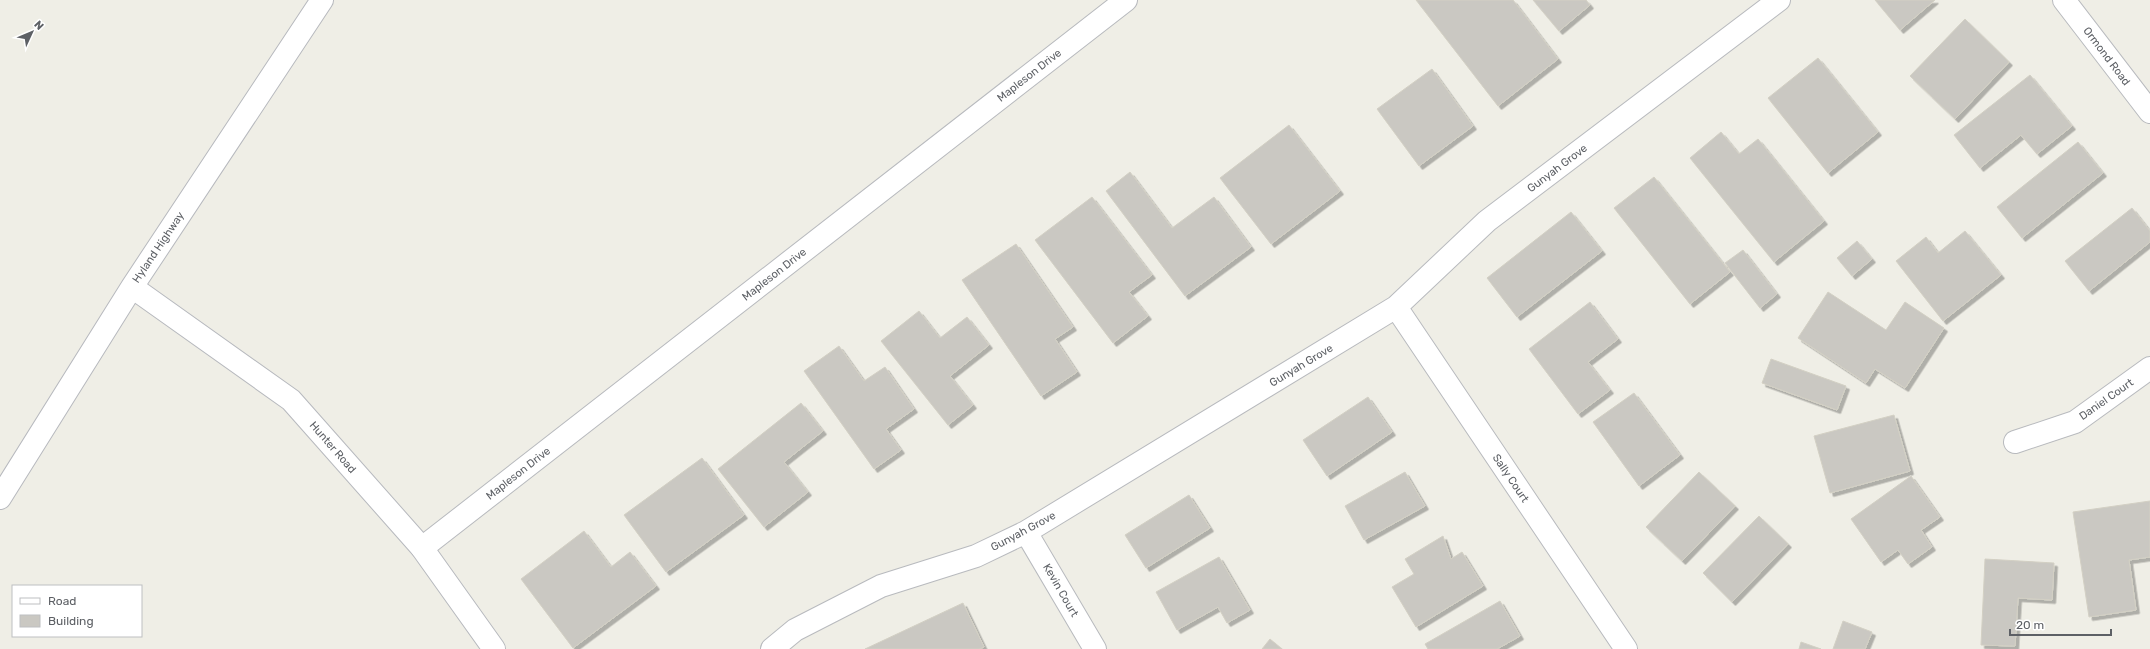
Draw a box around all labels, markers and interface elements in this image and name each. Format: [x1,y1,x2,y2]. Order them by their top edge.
north arrow [12,12,52,52]
text: N [31,18,46,33]
street label: Ormond Road [2080,25,2133,88]
street label: Mapleson Drive [995,46,1064,105]
street label: Gunyah Grove [1525,142,1590,195]
street label: Hyland Highway [130,209,187,285]
street label: Mapleson Drive [740,245,809,304]
street label: Gunyah Grove [1267,341,1335,389]
street label: Daniel Court [2077,376,2136,423]
street label: Hunter Road [307,419,359,476]
street label: Mapleson Drive [484,444,553,503]
street label: Sally Court [1490,452,1532,505]
street label: Gunyah Grove [989,509,1058,554]
street label: Kevin Court [1040,561,1081,620]
legend [12,585,142,637]
text: Road [48,594,76,608]
scale bar [2010,611,2111,637]
text: Building [48,614,94,628]
text: 20 m [2016,618,2044,632]

